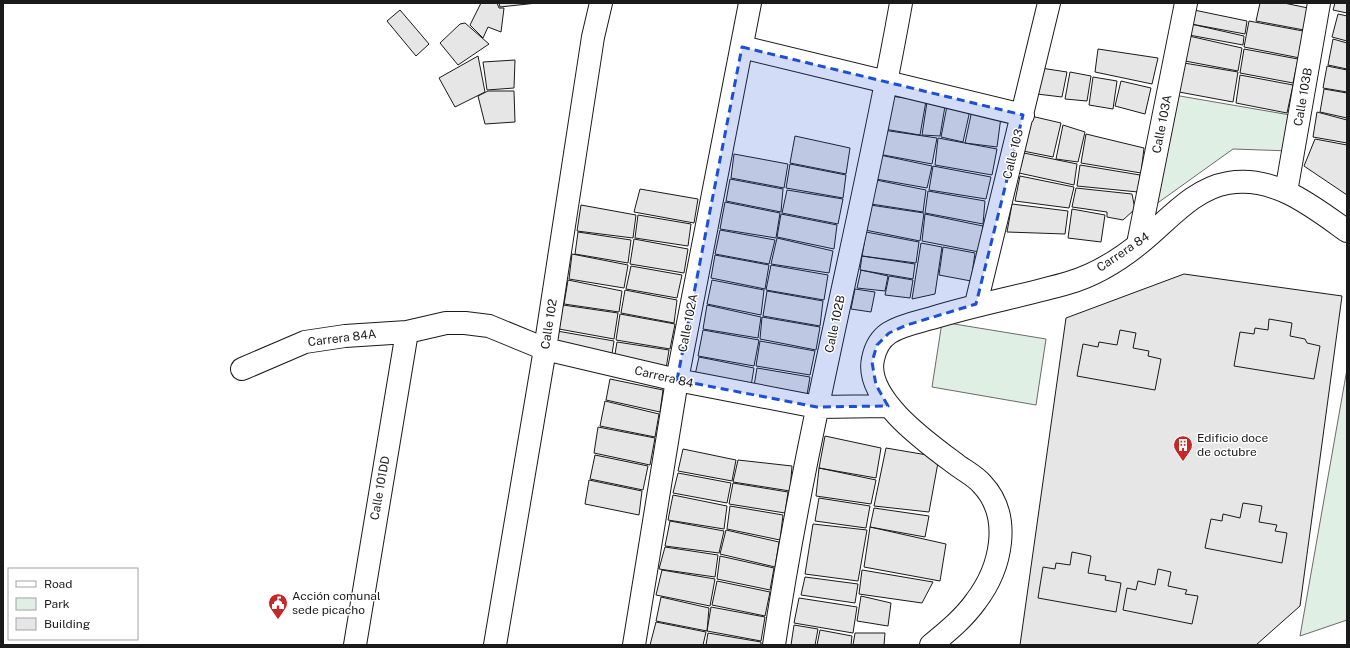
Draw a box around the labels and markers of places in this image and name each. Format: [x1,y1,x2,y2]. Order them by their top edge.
place label: Edificio doce de octubre [1197,431,1269,459]
building icon: Edificio doce de octubre [1172,434,1194,462]
place label: Acción comunal sede picacho [292,589,381,617]
public building icon: Acción comunal sede picacho [267,592,289,620]

